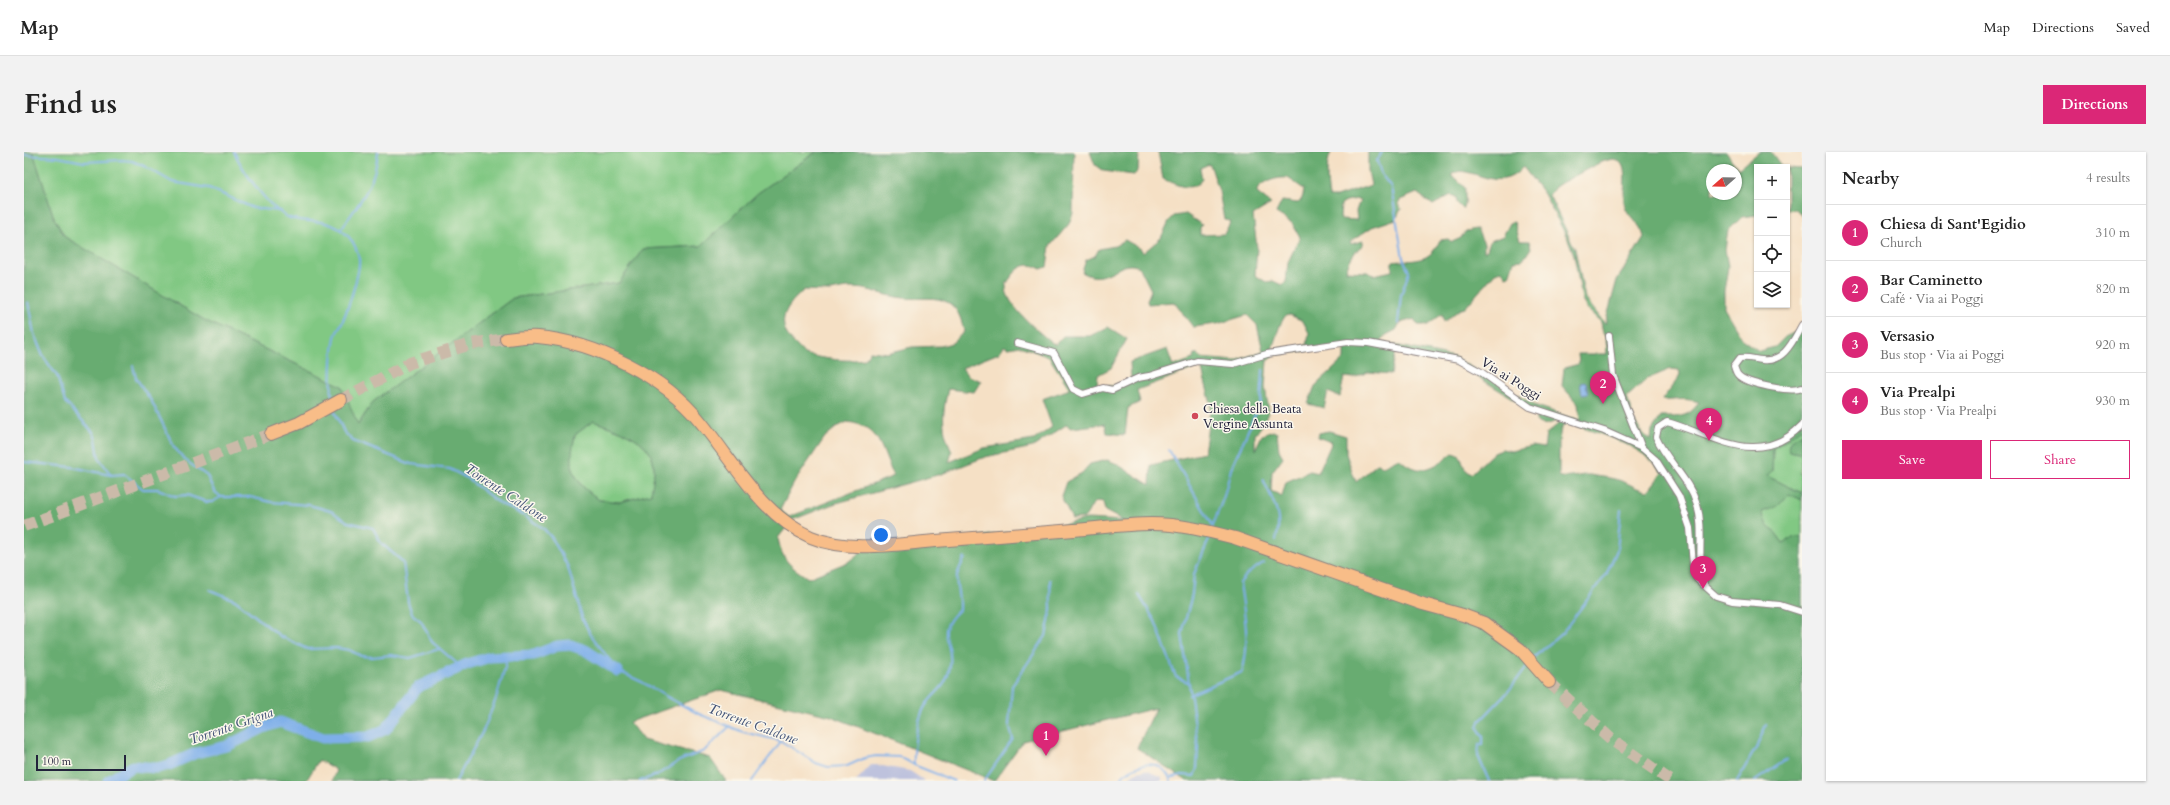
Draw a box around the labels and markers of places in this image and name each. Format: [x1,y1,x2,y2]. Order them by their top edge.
pin: 2 [1590,371,1616,404]
place label: Chiesa della Beata Vergine Assunta [1203,400,1302,433]
pin: 4 [1696,408,1722,441]
marker: Chiesa della Beata Vergine Assunta [1190,411,1200,421]
pin: 3 [1690,556,1716,589]
pin: 1 [1033,723,1059,756]

